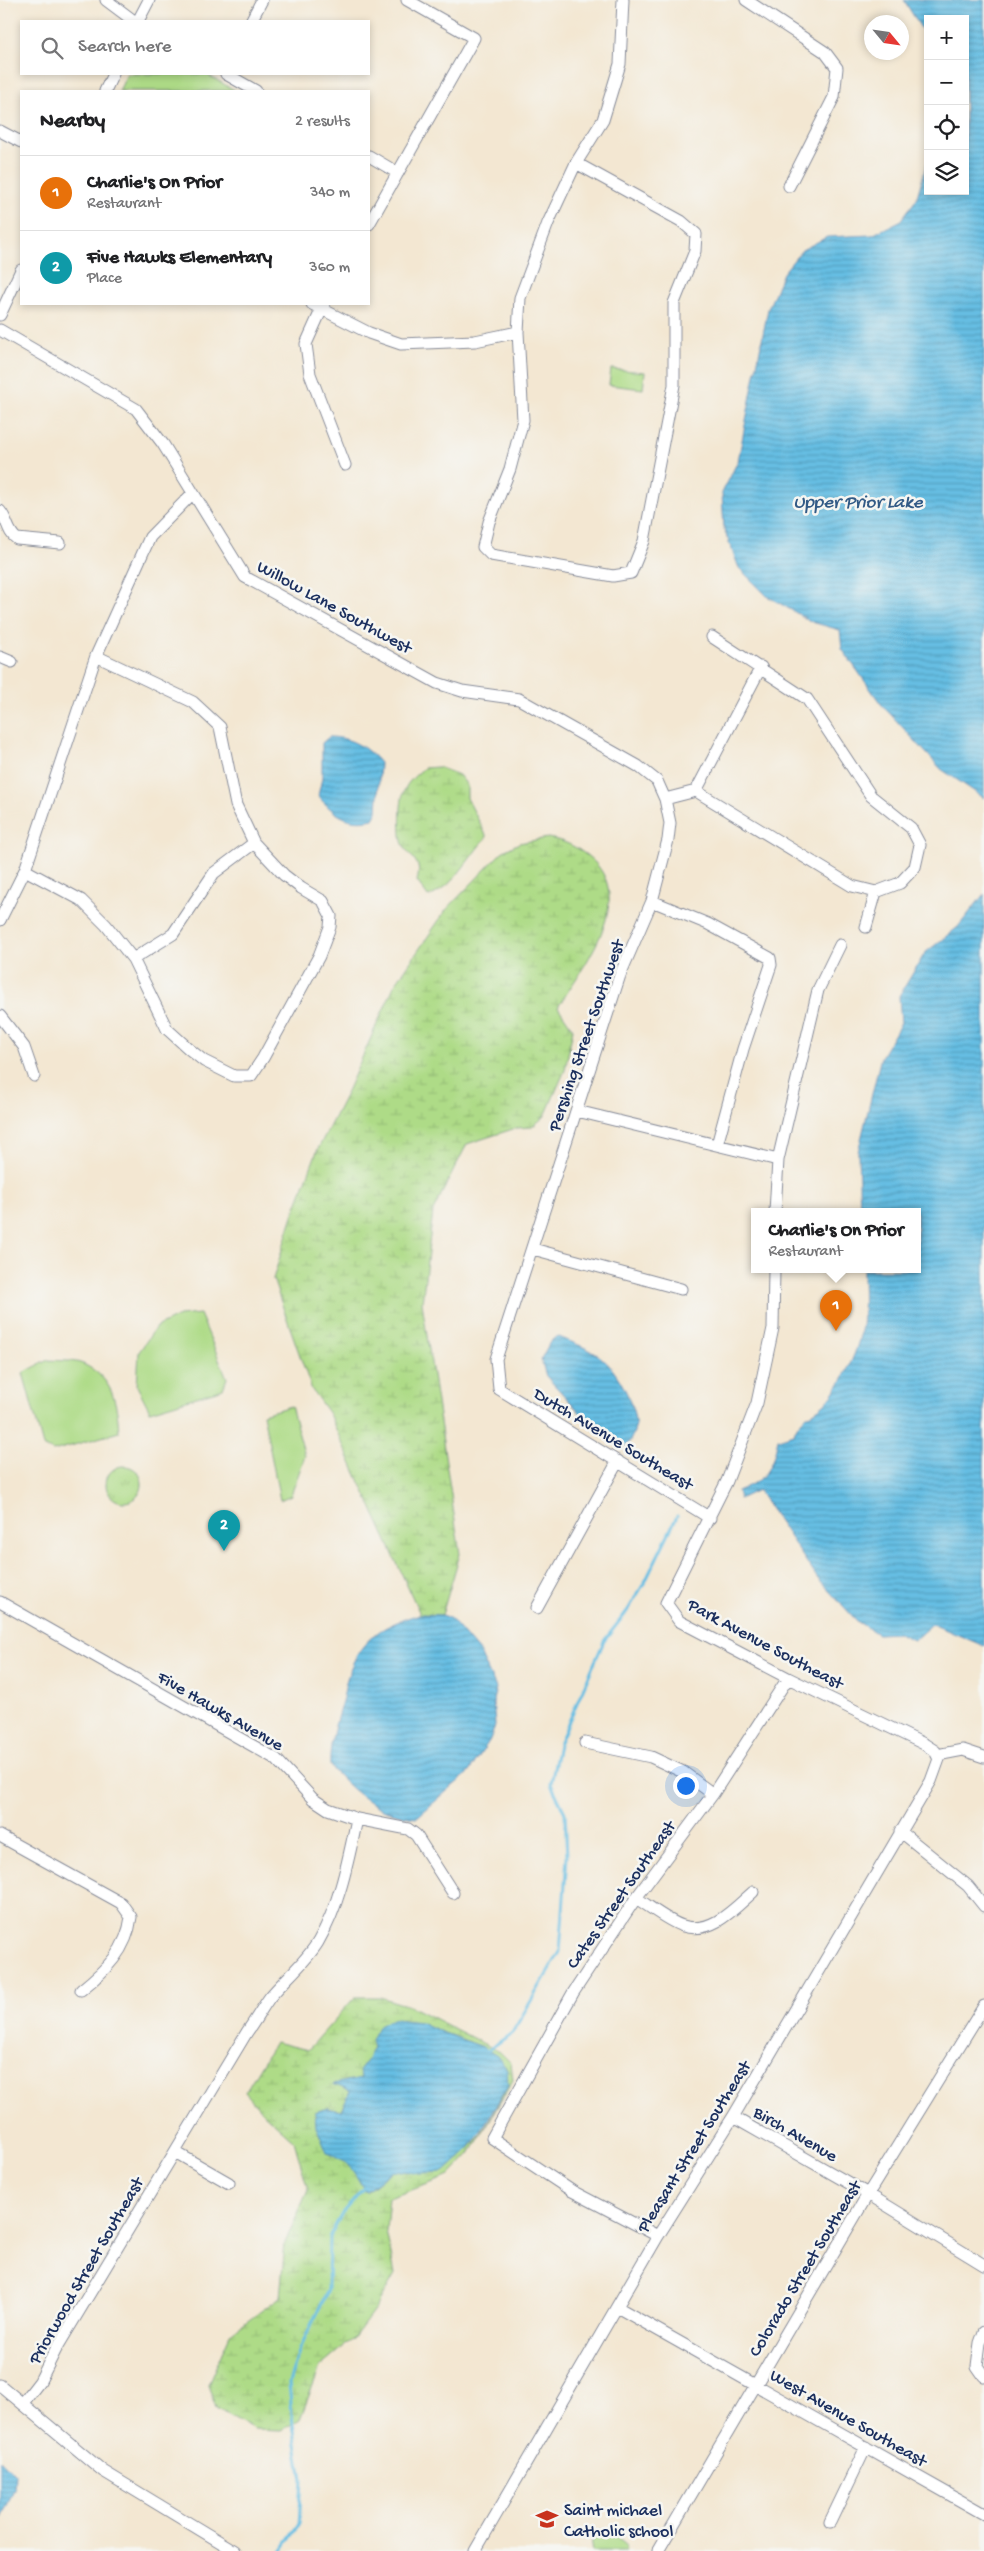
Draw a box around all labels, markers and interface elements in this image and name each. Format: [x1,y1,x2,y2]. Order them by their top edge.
north arrow [864,15,909,60]
map controls [924,15,969,195]
button: + [924,15,969,60]
search box [20,20,370,75]
icon: search [38,34,66,62]
text: Search here [78,36,172,59]
button: − [924,60,969,105]
button: locate [924,105,969,150]
text: Nearby [40,110,105,135]
text: 2 results [295,113,350,132]
button: layers [924,150,969,195]
text: Charlie's On Prior [87,172,222,195]
text: 1 [53,184,59,203]
text: 340 m [310,184,350,203]
text: Restaurant [87,195,161,214]
text: Five Hawks Elementary [87,247,272,270]
text: 2 [52,259,60,278]
text: 360 m [309,259,350,278]
text: Place [87,270,122,289]
water label: Upper Prior Lake [794,492,924,515]
street label: Willow Lane Southwest [253,557,416,660]
street label: Pershing Street Southwest [544,936,631,1135]
popup [751,1208,921,1273]
text: Charlie's On Prior [768,1220,904,1243]
text: Restaurant [768,1243,843,1262]
pin: 1 [820,1290,852,1331]
street label: Dutch Avenue Southeast [528,1384,698,1497]
pin: 2 [208,1510,240,1551]
street label: Park Avenue Southeast [682,1595,848,1696]
street label: Five Hawks Avenue [152,1667,287,1757]
your location [673,1773,699,1799]
street label: Cates Street Southeast [563,1816,682,1974]
street label: Pleasant Street Southeast [633,2056,758,2238]
street label: Birch Avenue [748,2102,841,2168]
street label: Priorwood Street Southeast [25,2173,150,2369]
street label: Colorado Street Southeast [745,2176,868,2361]
street label: West Avenue Southeast [766,2366,931,2473]
place label: Saint michael Catholic school [564,2501,673,2543]
school or university icon: Saint michael Catholic school [534,2506,560,2532]

